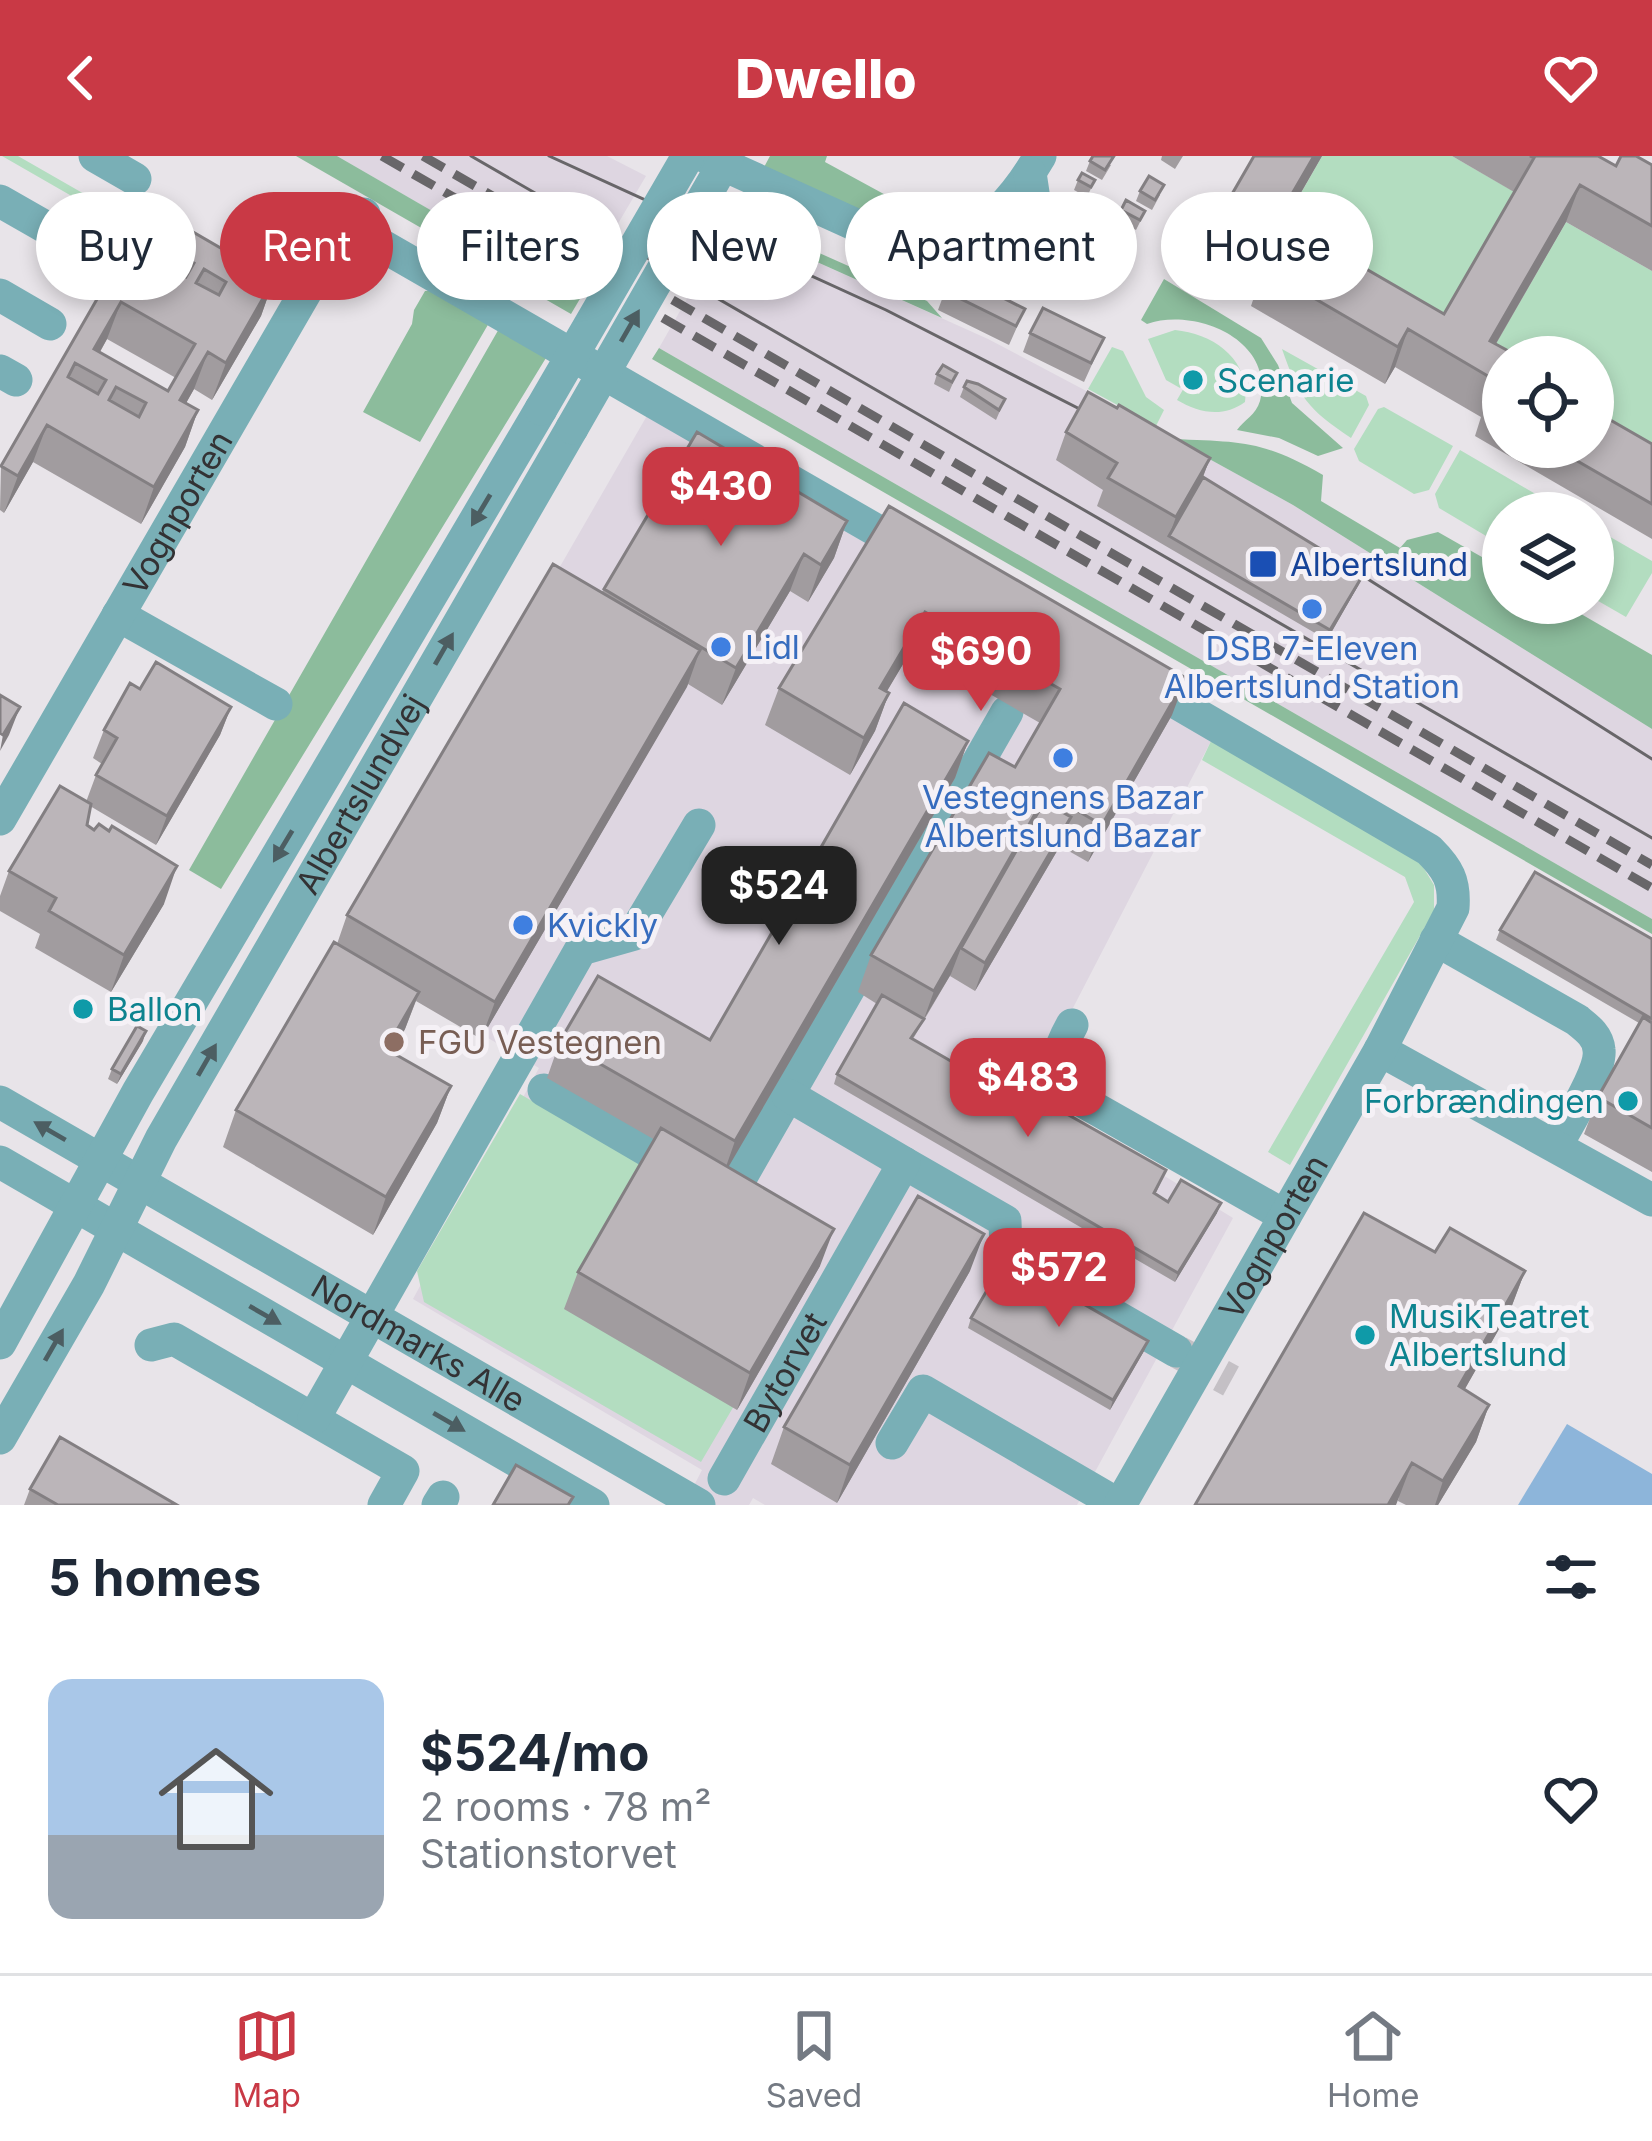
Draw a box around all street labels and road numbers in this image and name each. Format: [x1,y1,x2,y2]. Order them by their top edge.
street label: Vognporten [114,424,241,602]
street label: Albertslundvej [287,687,434,901]
street label: Vognporten [1211,1147,1336,1326]
street label: Nordmarks Alle [304,1266,532,1421]
street label: Bytorvet [735,1305,835,1439]

